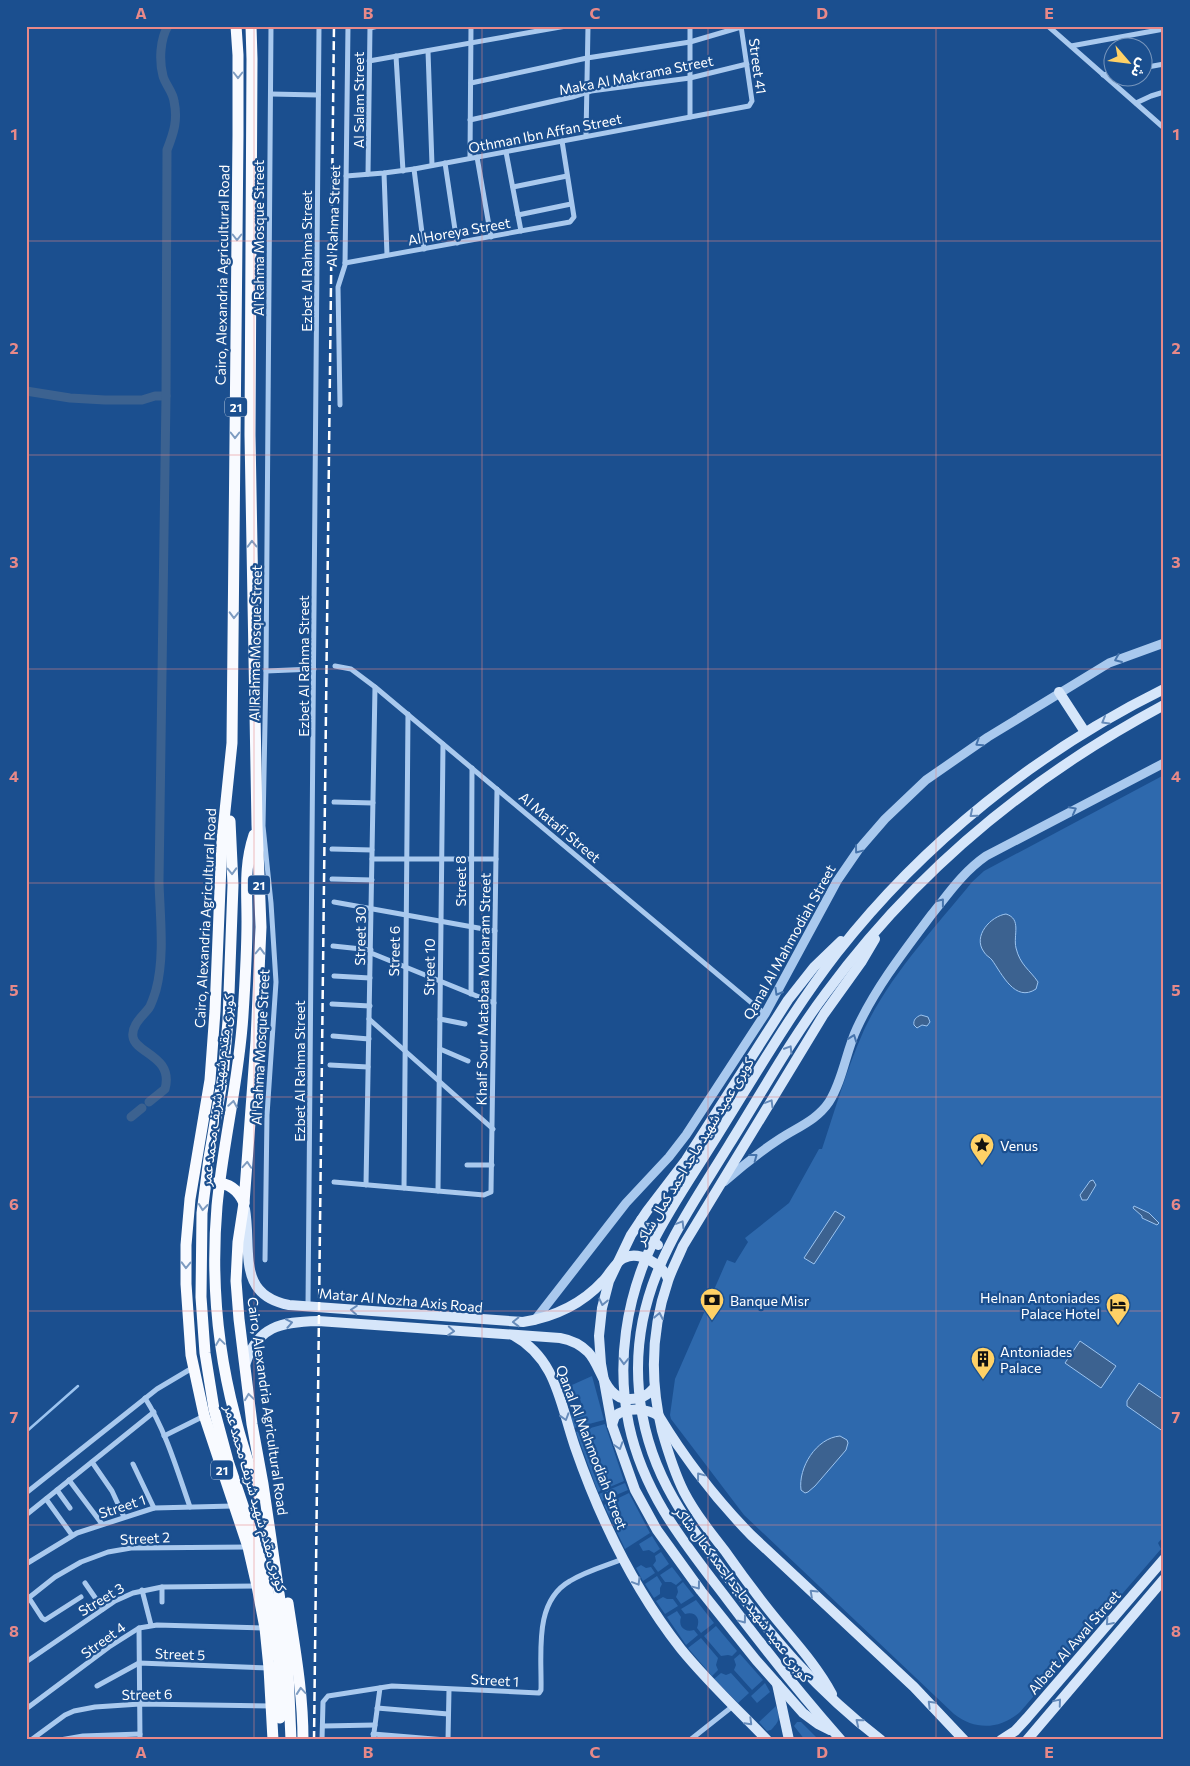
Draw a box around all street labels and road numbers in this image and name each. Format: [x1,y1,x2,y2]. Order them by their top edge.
street label: Street 41 [746,37,770,95]
street label: Al Salam Street [350,51,367,148]
street label: Maka Al Makrama Street [557,52,715,98]
street label: Othman Ibn Affan Street [467,110,623,156]
street label: Al Rahma Mosque Street [250,160,267,316]
street label: Al Rahma Street [323,164,343,267]
street label: Cairo, Alexandria Agricultural Road [212,165,232,385]
street label: Ezbet Al Rahma Street [298,190,315,332]
street label: Al Horeya Street [406,214,512,248]
road number: 21 [225,398,247,417]
street label: Al Rahma Mosque Street [245,564,265,721]
street label: Ezbet Al Rahma Street [295,595,312,737]
street label: Al Matafi Street [516,788,604,866]
street label: Cairo, Alexandria Agricultural Road [191,808,219,1028]
street label: Street 8 [452,856,469,906]
street label: Qanal Al Mahmodiah Street [739,861,839,1023]
street label: Khalf Sour Matabaa Moharam Street [472,872,494,1106]
road number: 21 [248,876,270,894]
street label: Street 30 [351,906,369,966]
street label: Street 6 [385,925,403,977]
street label: Street 10 [420,938,438,996]
street label: Al Rahma Mosque Street [247,968,273,1126]
street label: كوبرى مقدم شهيد شريف محمد عمر [197,993,240,1188]
street label: Ezbet Al Rahma Street [291,1000,308,1142]
street label: كوبرى عميد شهيد ماجد احمد كمال شاكر [631,1054,758,1249]
street label: Matar Al Nozha Axis Road [318,1284,484,1316]
street label: Cairo, Alexandria Agricultural Road [244,1296,292,1516]
street label: Qanal Al Mahmodiah Street [553,1362,631,1532]
street label: كوبرى مقدم شهيد شريف محمد عمر [218,1402,291,1594]
road number: 21 [211,1460,233,1480]
street label: Street 1 [96,1490,148,1522]
street label: كوبرى عميد شهيد ماجد احمد كمال شاكر [670,1502,815,1686]
street label: Street 2 [120,1528,171,1548]
street label: Street 3 [75,1579,127,1619]
street label: Albert Al Awal Street [1024,1586,1124,1697]
street label: Street 4 [78,1618,129,1662]
street label: Street 5 [155,1645,205,1663]
street label: Street 1 [470,1670,520,1690]
street label: Street 6 [121,1685,173,1703]

